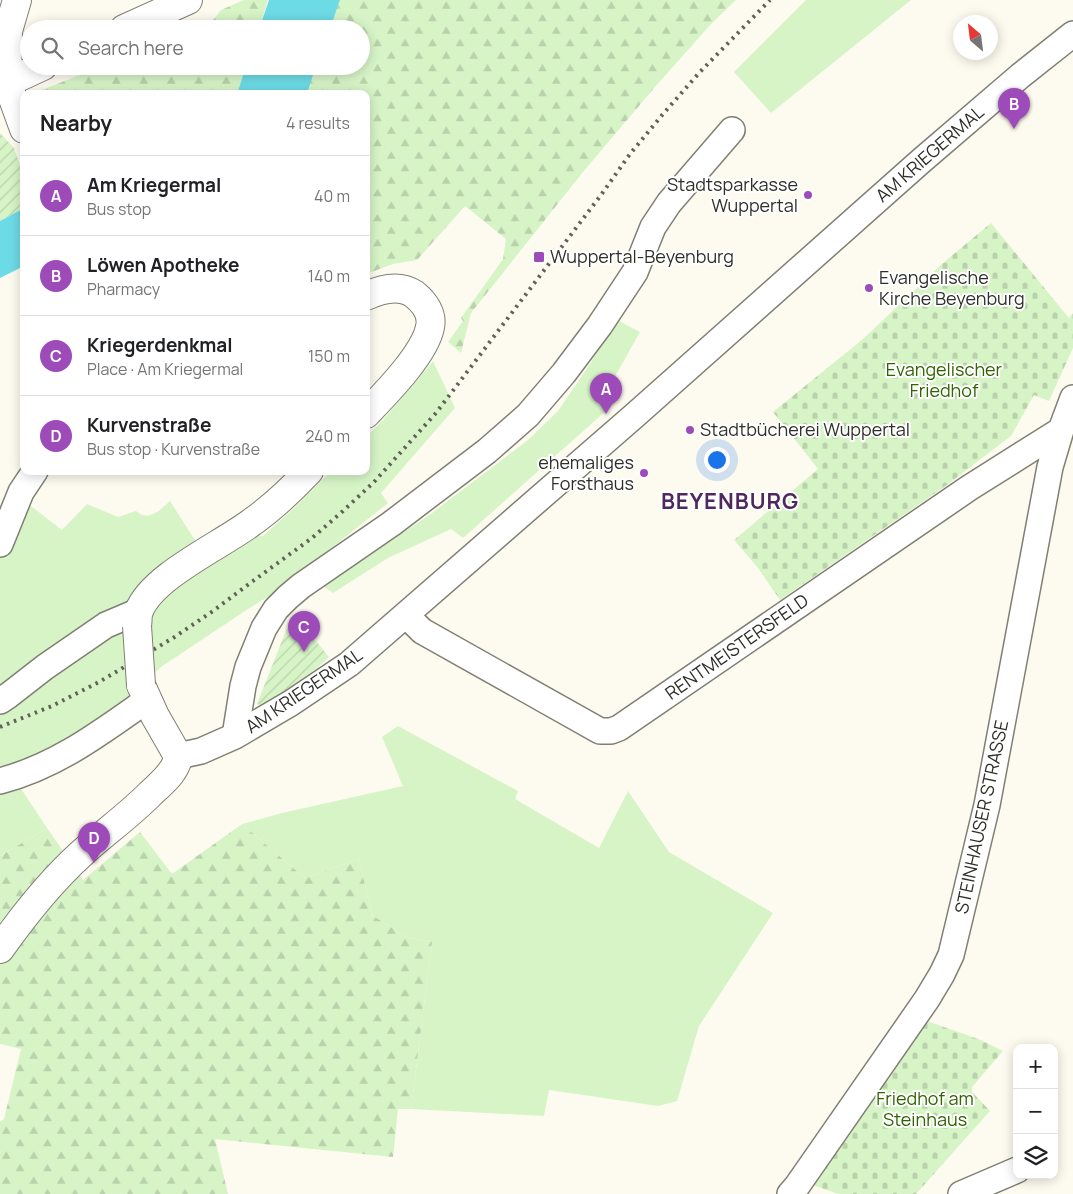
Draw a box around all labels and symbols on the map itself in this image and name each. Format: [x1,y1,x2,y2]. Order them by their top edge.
north arrow [953,15,998,60]
pin: B [998,88,1030,129]
street label: AM KRIEGERMAL [870,100,989,207]
place label: Stadtsparkasse Wuppertal [667,172,798,217]
marker: Stadtsparkasse Wuppertal [802,189,814,201]
place label: Wuppertal-Beyenburg [550,244,734,268]
marker: Wuppertal-Beyenburg [532,250,546,264]
place label: Evangelische Kirche Beyenburg [879,265,1025,310]
marker: Evangelische Kirche Beyenburg [863,282,875,294]
park label: Evangelischer Friedhof [886,357,1003,402]
pin: A [590,373,622,414]
place label: Stadtbücherei Wuppertal [700,417,910,441]
marker: Stadtbücherei Wuppertal [684,424,696,436]
your location [704,447,730,473]
place label: ehemaliges Forsthaus [538,450,634,495]
marker: ehemaliges Forsthaus [638,467,650,479]
district label: BEYENBURG [661,486,799,516]
street label: RENTMEISTERSFELD [660,588,813,705]
pin: C [288,611,320,652]
street label: AM KRIEGERMAL [240,642,367,738]
street label: STEINHAUSER STRASSE [949,718,1013,916]
pin: D [78,822,110,863]
park label: Friedhof am Steinhaus [876,1086,974,1131]

